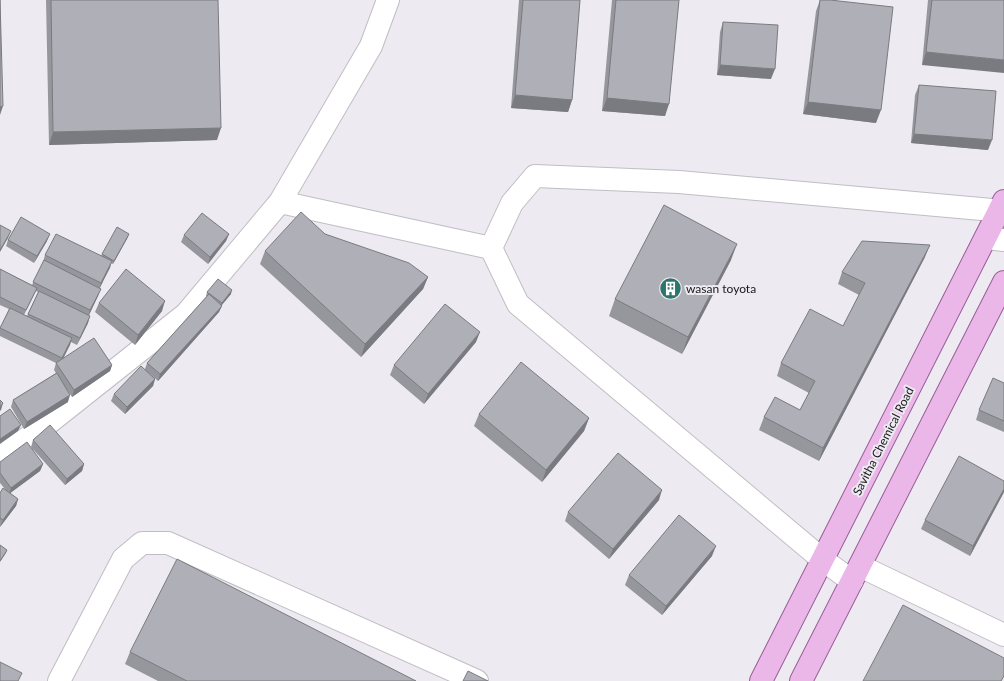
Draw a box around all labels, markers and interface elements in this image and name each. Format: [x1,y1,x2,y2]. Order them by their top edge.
building icon: wasan toyota [657,275,683,301]
place label: wasan toyota [686,281,756,296]
street label: Savitha Chemical Road [849,384,917,498]

